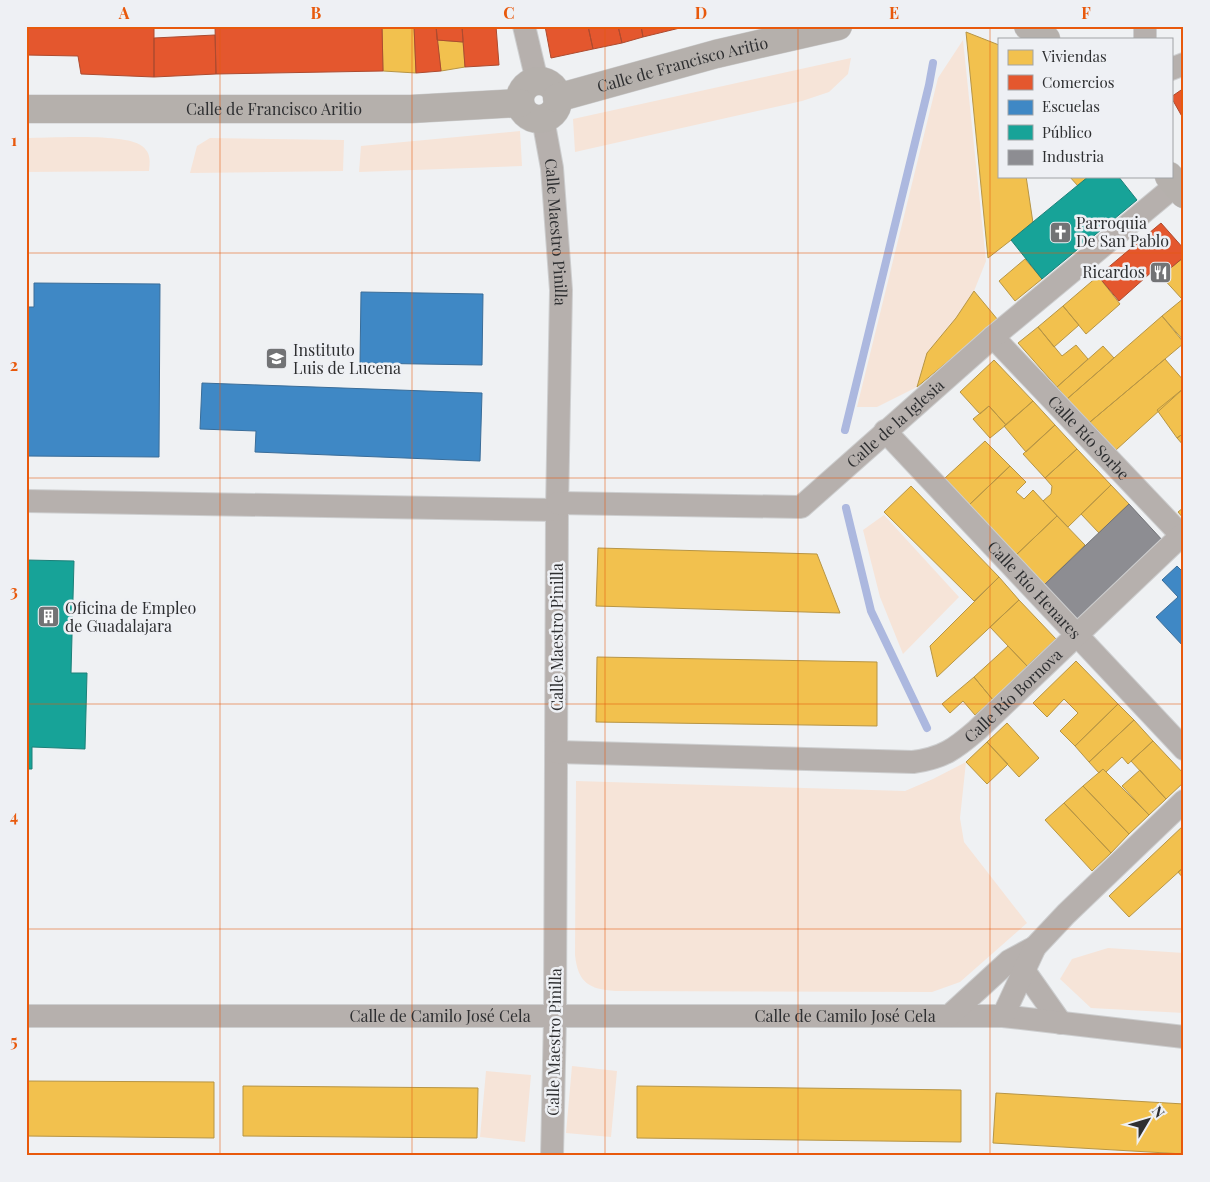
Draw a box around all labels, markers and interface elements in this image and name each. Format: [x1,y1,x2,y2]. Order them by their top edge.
text: A [118,2,130,23]
text: B [311,2,322,23]
text: C [503,2,515,23]
text: D [695,2,707,23]
text: E [889,2,899,23]
text: F [1081,2,1091,23]
street label: Calle de Francisco Aritio [595,31,770,96]
legend [998,38,1172,178]
text: Viviendas [1041,46,1107,66]
text: Comercios [1042,72,1114,92]
text: Escuelas [1042,96,1100,116]
street label: Calle de Francisco Aritio [186,98,362,119]
text: Público [1042,122,1092,142]
text: 1 [11,129,17,150]
text: Industria [1042,146,1105,166]
street label: Calle Maestro Pinilla [540,156,572,306]
place label: Parroquia De San Pablo [1076,212,1169,251]
church icon: Parroquia De San Pablo [1048,220,1072,244]
restaurant icon: Ricardos [1149,260,1173,284]
place label: Ricardos [1082,261,1145,282]
place label: Instituto Luis de Lucena [293,339,401,378]
school or university icon: Instituto Luis de Lucena [265,347,289,371]
text: 2 [10,354,18,375]
street label: Calle de la Iglesia [842,374,948,472]
street label: Calle Río Sorbe [1044,391,1134,484]
street label: Calle Río Henares [983,536,1086,643]
street label: Calle Maestro Pinilla [546,563,567,711]
text: 3 [10,580,18,601]
place label: Oficina de Empleo de Guadalajara [65,597,197,636]
building icon: Oficina de Empleo de Guadalajara [37,605,61,629]
street label: Calle Río Bornova [959,644,1066,747]
text: 4 [10,805,18,826]
street label: Calle Maestro Pinilla [542,968,565,1116]
street label: Calle de Camilo José Cela [349,1005,531,1026]
street label: Calle de Camilo José Cela [754,1005,936,1026]
text: 5 [10,1030,18,1051]
north arrow [1122,1094,1172,1144]
text: N [1148,1102,1169,1122]

